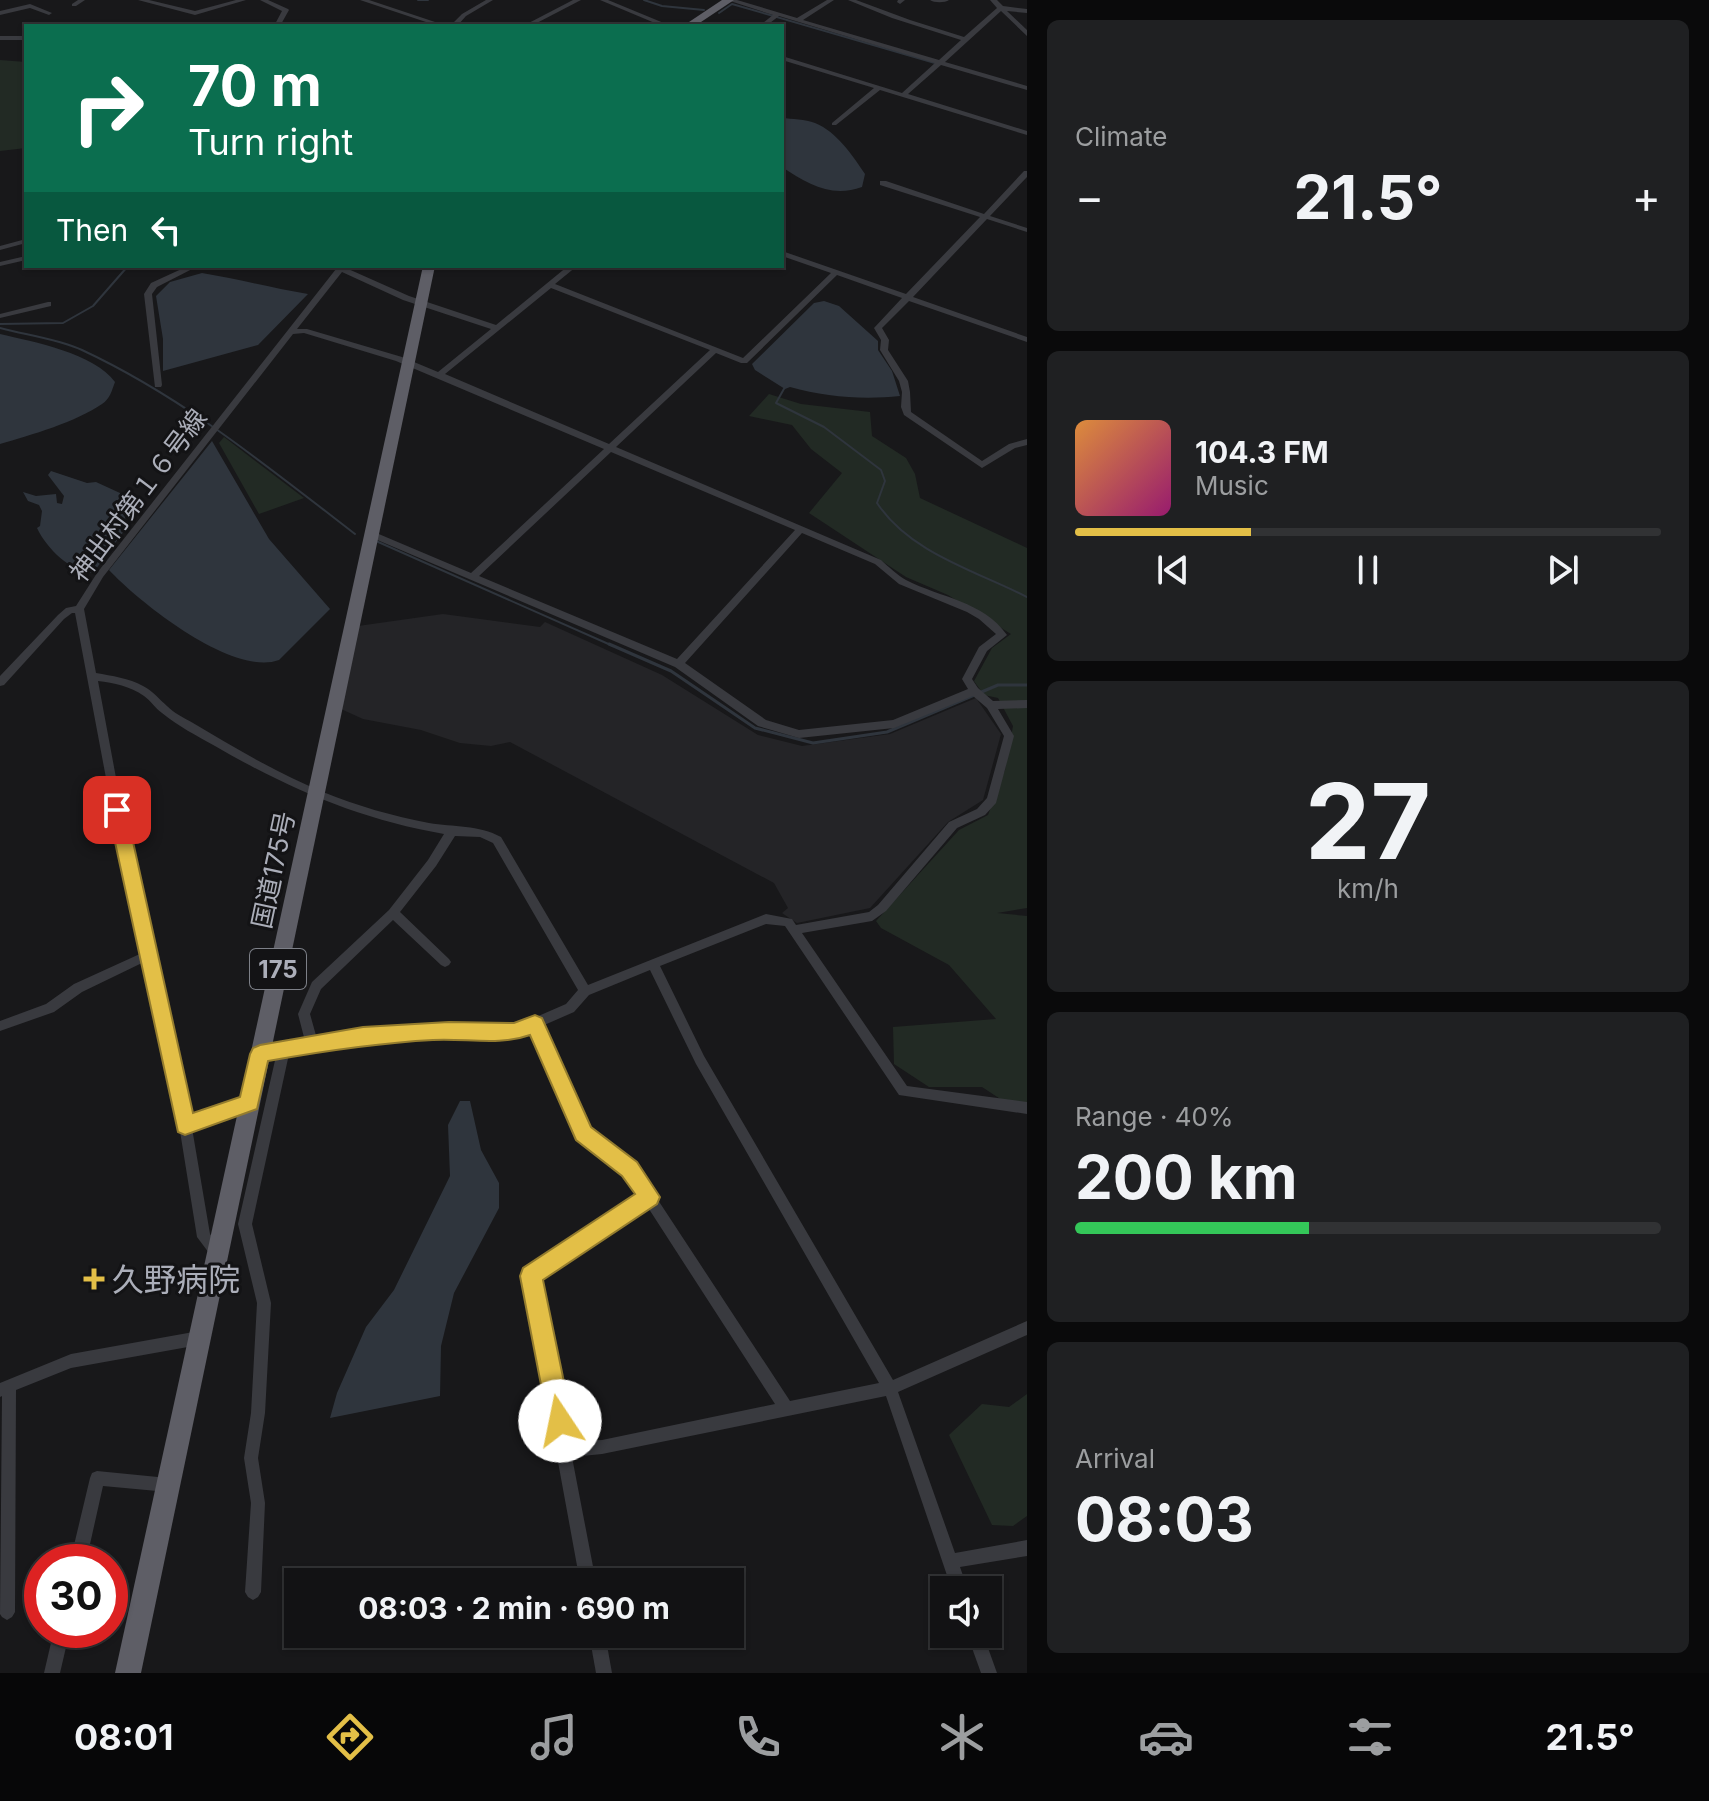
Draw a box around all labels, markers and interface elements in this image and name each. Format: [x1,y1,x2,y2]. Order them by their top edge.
text: 70 m [188,52,322,120]
icon: right [56,56,160,160]
text: Turn right [188,120,353,164]
text: Climate [1075,121,1167,152]
text: 21.5° [1294,161,1442,233]
text: − [1075,170,1104,224]
text: + [1632,170,1661,224]
icon: left [144,208,188,252]
text: Then [56,212,128,248]
street label: 神出村第１６号線 [63,403,213,587]
text: 104.3 FM [1195,434,1329,470]
text: Music [1195,470,1269,501]
icon: previous [1151,548,1195,592]
icon: pause [1346,548,1390,592]
icon: next [1541,548,1585,592]
text: 27 [1305,758,1431,884]
pin [83,776,151,844]
icon: arrive [95,788,139,832]
street label: 国道175号 [245,809,301,931]
text: km/h [1337,873,1399,904]
road number: 175 [250,949,306,989]
text: Range · 40% [1075,1101,1234,1132]
text: 200 km [1075,1141,1297,1213]
place label: 久野病院 [112,1260,240,1299]
marker: 久野病院 [83,1268,105,1290]
position arrow [518,1379,602,1463]
text: Arrival [1075,1443,1155,1474]
text: 08:03 [1075,1483,1254,1555]
speed limit sign: 30 [24,1544,128,1648]
map controls [930,1576,1002,1648]
button: sound [930,1576,1002,1648]
text: 08:03 · 2 min · 690 m [358,1590,670,1626]
icon: directions [322,1709,378,1765]
icon: music [526,1709,582,1765]
icon: phone [730,1709,786,1765]
icon: climate [934,1709,990,1765]
icon: car [1138,1709,1194,1765]
icon: filters [1342,1709,1398,1765]
text: 08:01 [74,1715,174,1759]
text: 21.5° [1546,1715,1635,1759]

